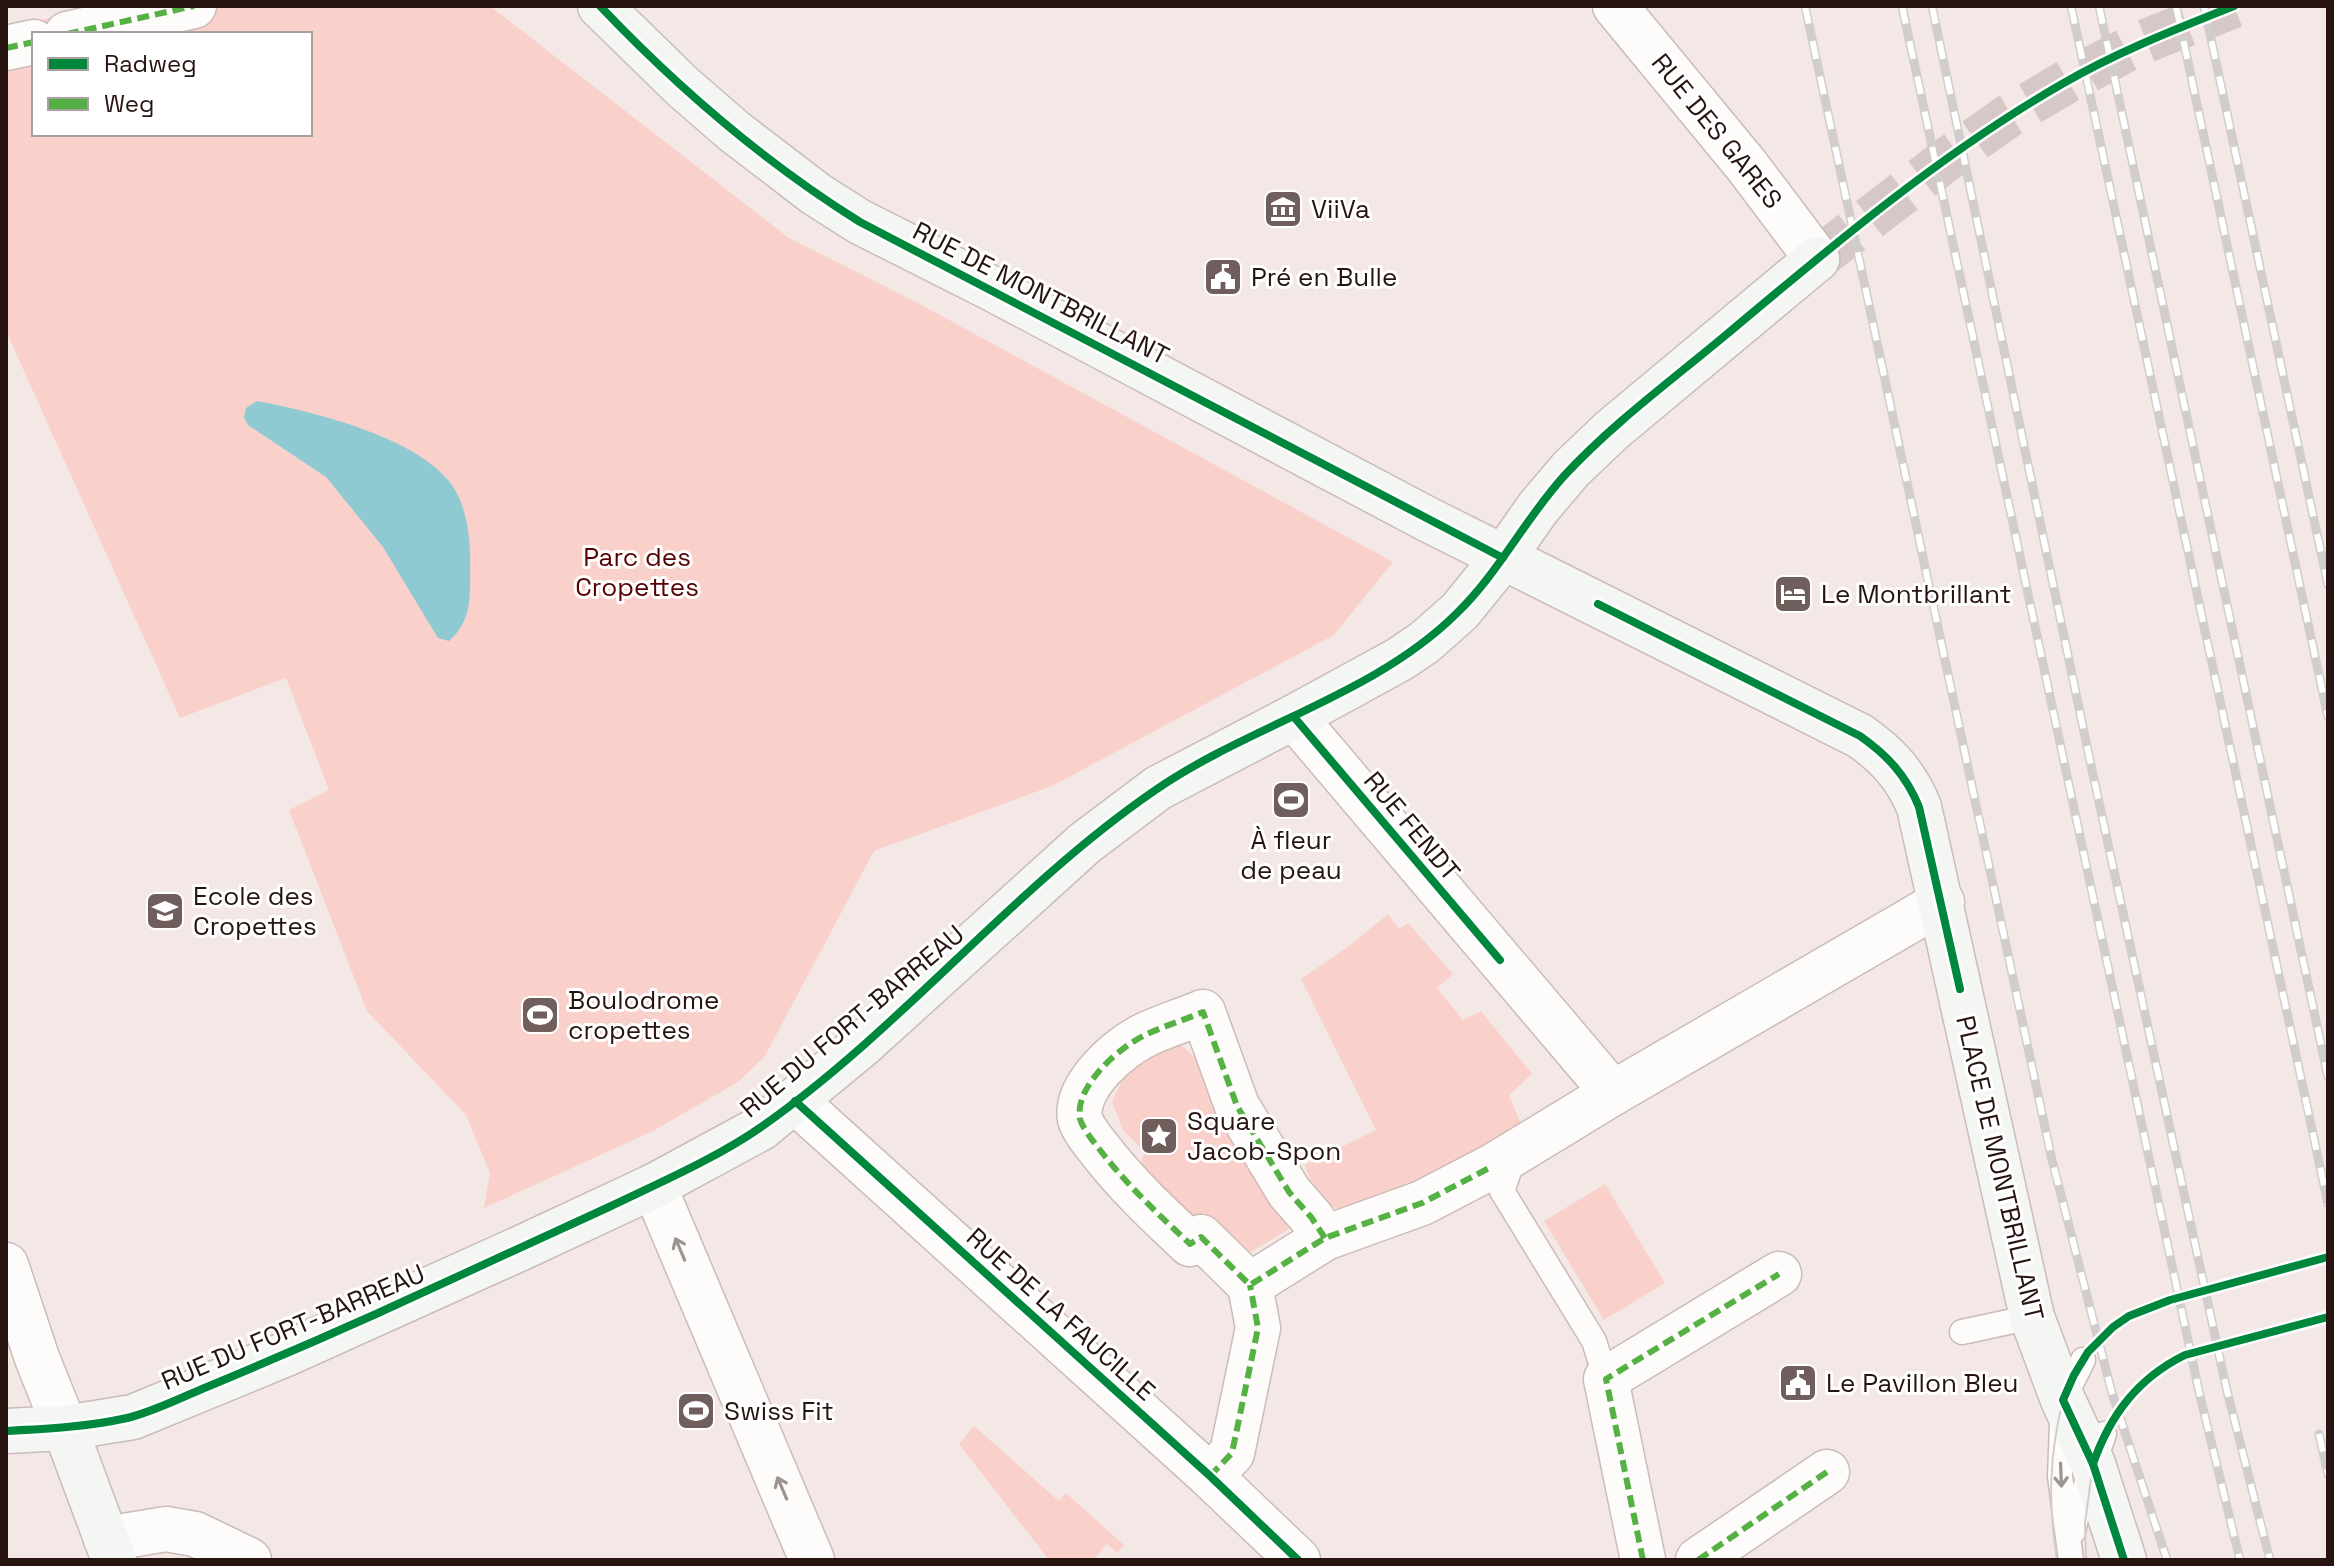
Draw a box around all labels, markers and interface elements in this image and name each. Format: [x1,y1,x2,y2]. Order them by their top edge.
legend [32,32,312,136]
street label: RUE DES GARES [1644,46,1790,216]
text: Radweg [104,48,197,79]
text: Weg [104,88,154,119]
museum icon: ViiVa [1262,188,1304,230]
place label: ViiVa [1311,192,1370,226]
street label: RUE DE MONTBRILLANT [907,214,1175,372]
public building icon: Pré en Bulle [1202,256,1244,298]
place label: Pré en Bulle [1251,260,1397,294]
park label: Parc des Cropettes [575,540,699,604]
hotel icon: Le Montbrillant [1772,573,1814,615]
place label: Le Montbrillant [1821,577,2011,611]
street label: RUE FENDT [1356,764,1468,888]
sports icon: À fleur de peau [1270,779,1312,821]
place label: À fleur de peau [1240,823,1342,887]
place label: Ecole des Cropettes [193,879,317,943]
school or university icon: Ecole des Cropettes [144,890,186,932]
street label: RUE DU FORT-BARREAU [733,917,971,1125]
place label: Boulodrome cropettes [568,983,720,1047]
sports icon: Boulodrome cropettes [519,994,561,1036]
street label: PLACE DE MONTBRILLANT [1948,1012,2052,1324]
place label: Square Jacob-Spon [1187,1104,1341,1168]
place icon: Square Jacob-Spon [1138,1115,1180,1157]
street label: RUE DE LA FAUCILLE [959,1220,1163,1408]
one-way arrow [672,1237,687,1262]
street label: RUE DU FORT-BARREAU [156,1256,430,1398]
public building icon: Le Pavillon Bleu [1777,1362,1819,1404]
place label: Le Pavillon Bleu [1826,1366,2018,1400]
sports icon: Swiss Fit [675,1390,717,1432]
place label: Swiss Fit [724,1394,834,1428]
one-way arrow [2054,1461,2069,1488]
one-way arrow [773,1476,788,1501]

